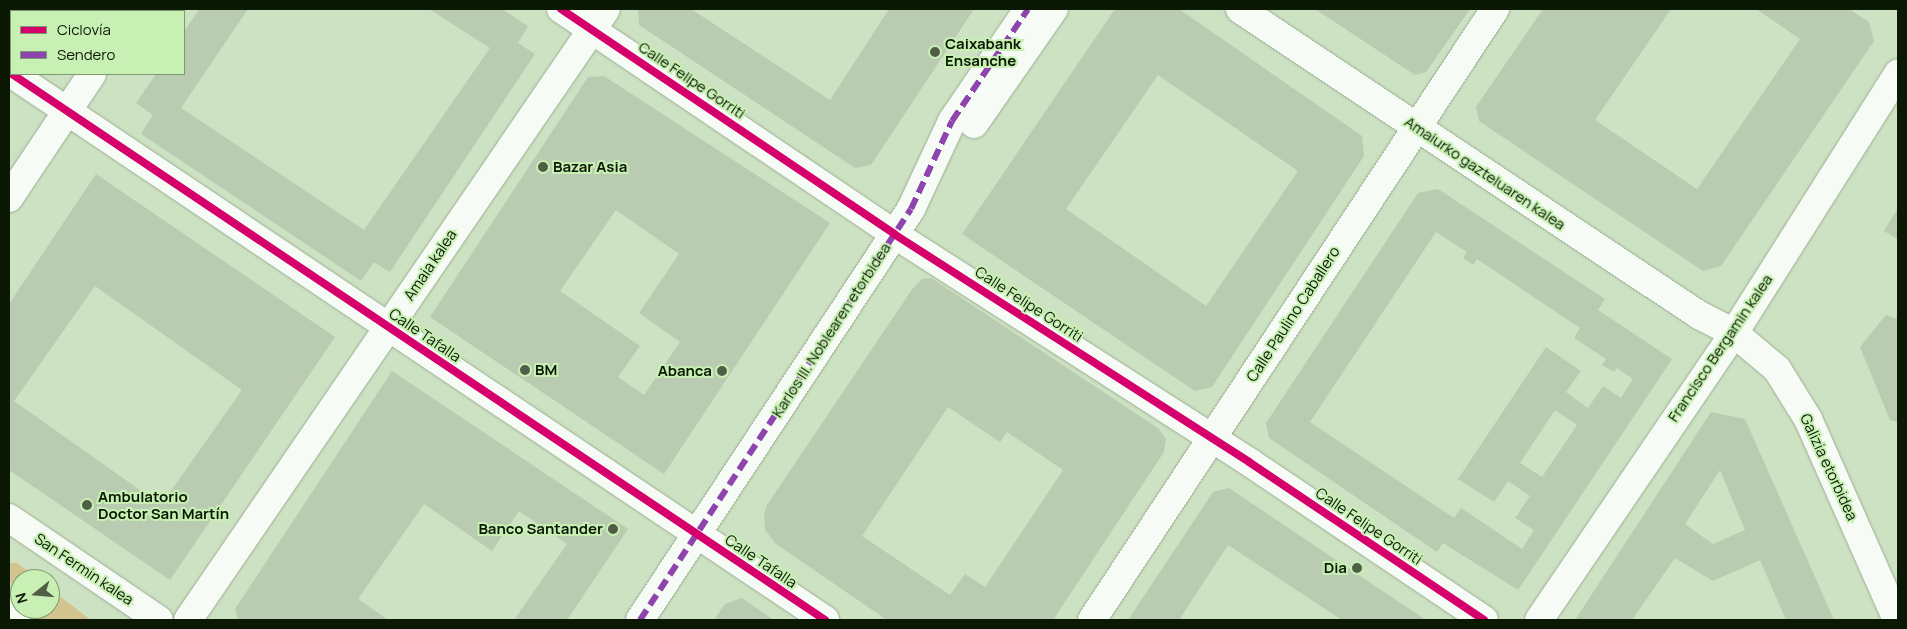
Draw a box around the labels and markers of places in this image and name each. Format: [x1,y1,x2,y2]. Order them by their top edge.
place label: Caixabank Ensanche [945,34,1021,69]
marker: Caixabank Ensanche [929,46,941,58]
place label: Bazar Asia [553,158,627,176]
marker: Bazar Asia [537,161,549,173]
place label: BM [535,361,557,379]
place label: Abanca [658,362,712,380]
marker: BM [519,364,531,376]
marker: Abanca [716,365,728,377]
place label: Ambulatorio Doctor San Martín [98,487,229,522]
marker: Ambulatorio Doctor San Martín [80,498,94,512]
place label: Banco Santander [478,520,603,538]
marker: Banco Santander [607,523,619,535]
place label: Dia [1324,559,1347,577]
marker: Dia [1351,562,1363,574]

